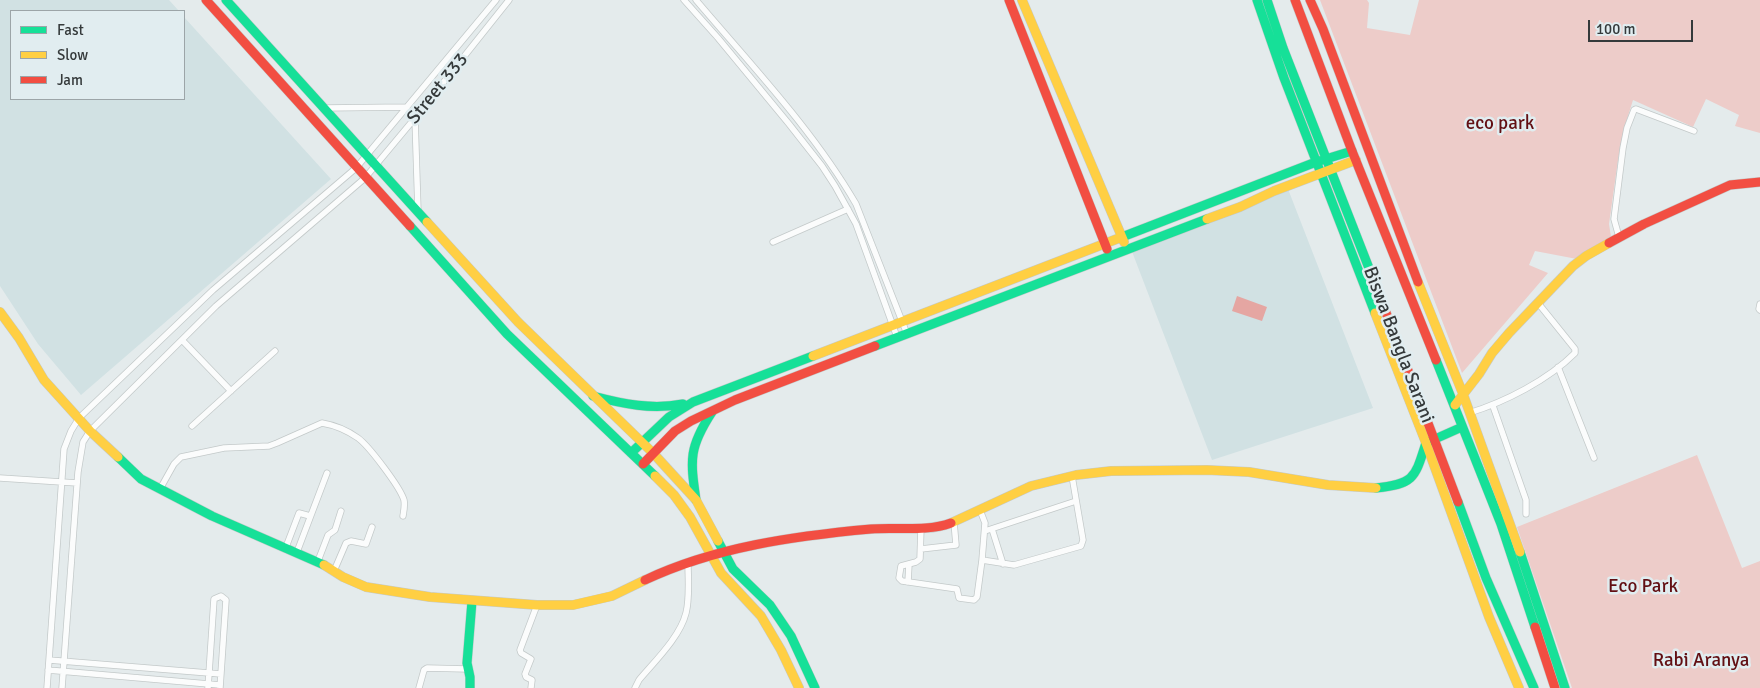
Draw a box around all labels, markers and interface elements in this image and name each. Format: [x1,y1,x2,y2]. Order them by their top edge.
legend [10,10,185,100]
scale bar [1590,10,1695,42]
text: 100 m [1596,20,1636,38]
text: Fast [57,21,84,39]
text: Slow [57,46,88,64]
street label: Street 333 [403,49,473,129]
text: Jam [57,71,83,89]
park label: eco park [1466,113,1534,135]
street label: Biswa Bangla Sarani [1358,264,1438,426]
park label: Eco Park [1608,576,1678,598]
park label: Rabi Aranya [1653,650,1749,672]

